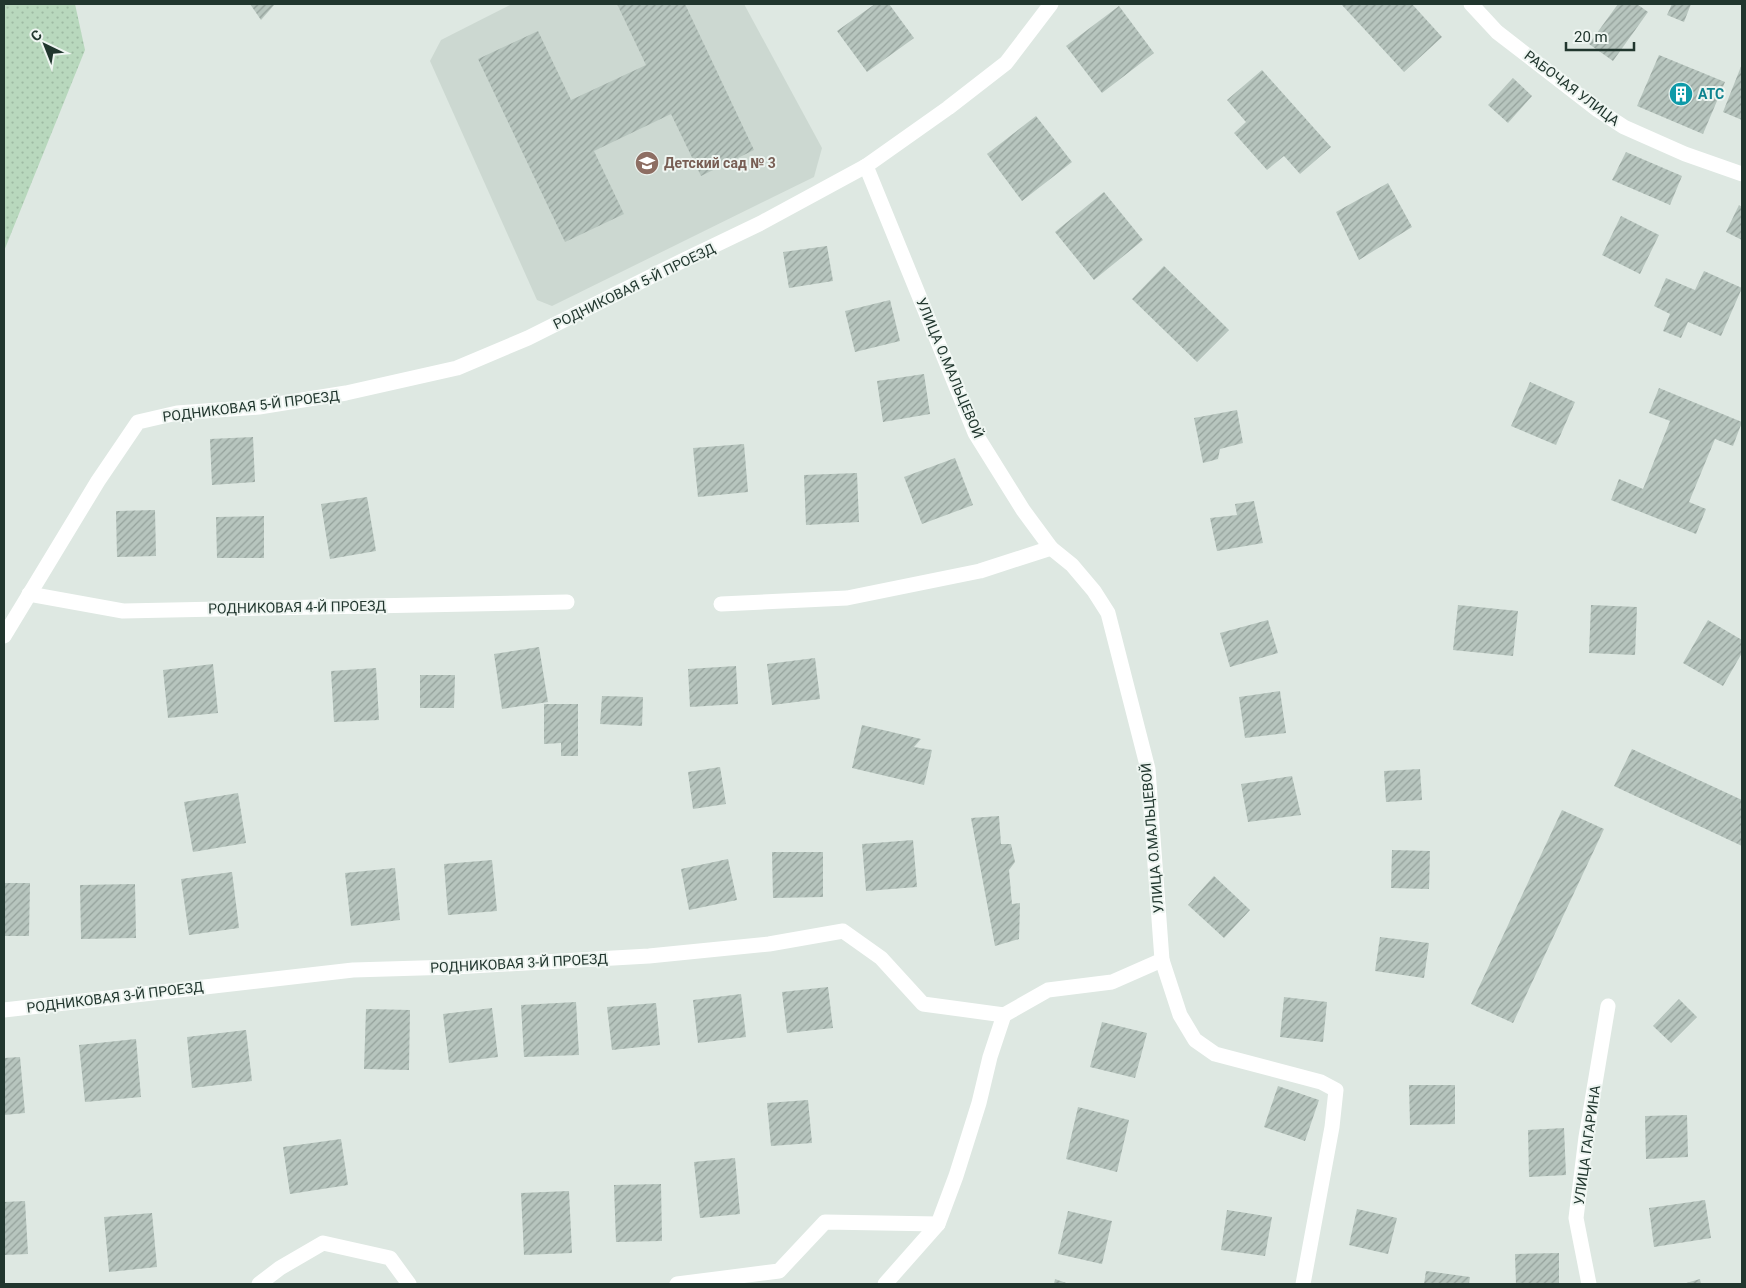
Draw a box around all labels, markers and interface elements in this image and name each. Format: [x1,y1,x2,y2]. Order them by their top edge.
north arrow [20,20,70,70]
scale bar [1566,20,1634,52]
text: С [27,27,45,44]
text: 20 m [1574,28,1608,46]
street label: РАБОЧАЯ УЛИЦА [1521,47,1623,129]
building icon: АТС [1668,81,1694,107]
place label: АТС [1698,86,1724,102]
school or university icon: Детский сад № 3 [634,150,660,176]
place label: Детский сад № 3 [664,155,776,171]
street label: РОДНИКОВАЯ 5-Й ПРОЕЗД [551,240,718,332]
street label: УЛИЦА О.МАЛЬЦЕВОЙ [913,295,987,441]
street label: РОДНИКОВАЯ 5-Й ПРОЕЗД [162,387,341,425]
street label: РОДНИКОВАЯ 4-Й ПРОЕЗД [208,597,387,617]
street label: УЛИЦА О.МАЛЬЦЕВОЙ [1137,762,1167,914]
street label: РОДНИКОВАЯ 3-Й ПРОЕЗД [430,950,609,976]
street label: РОДНИКОВАЯ 3-Й ПРОЕЗД [26,978,205,1016]
street label: УЛИЦА ГАГАРИНА [1571,1084,1603,1206]

